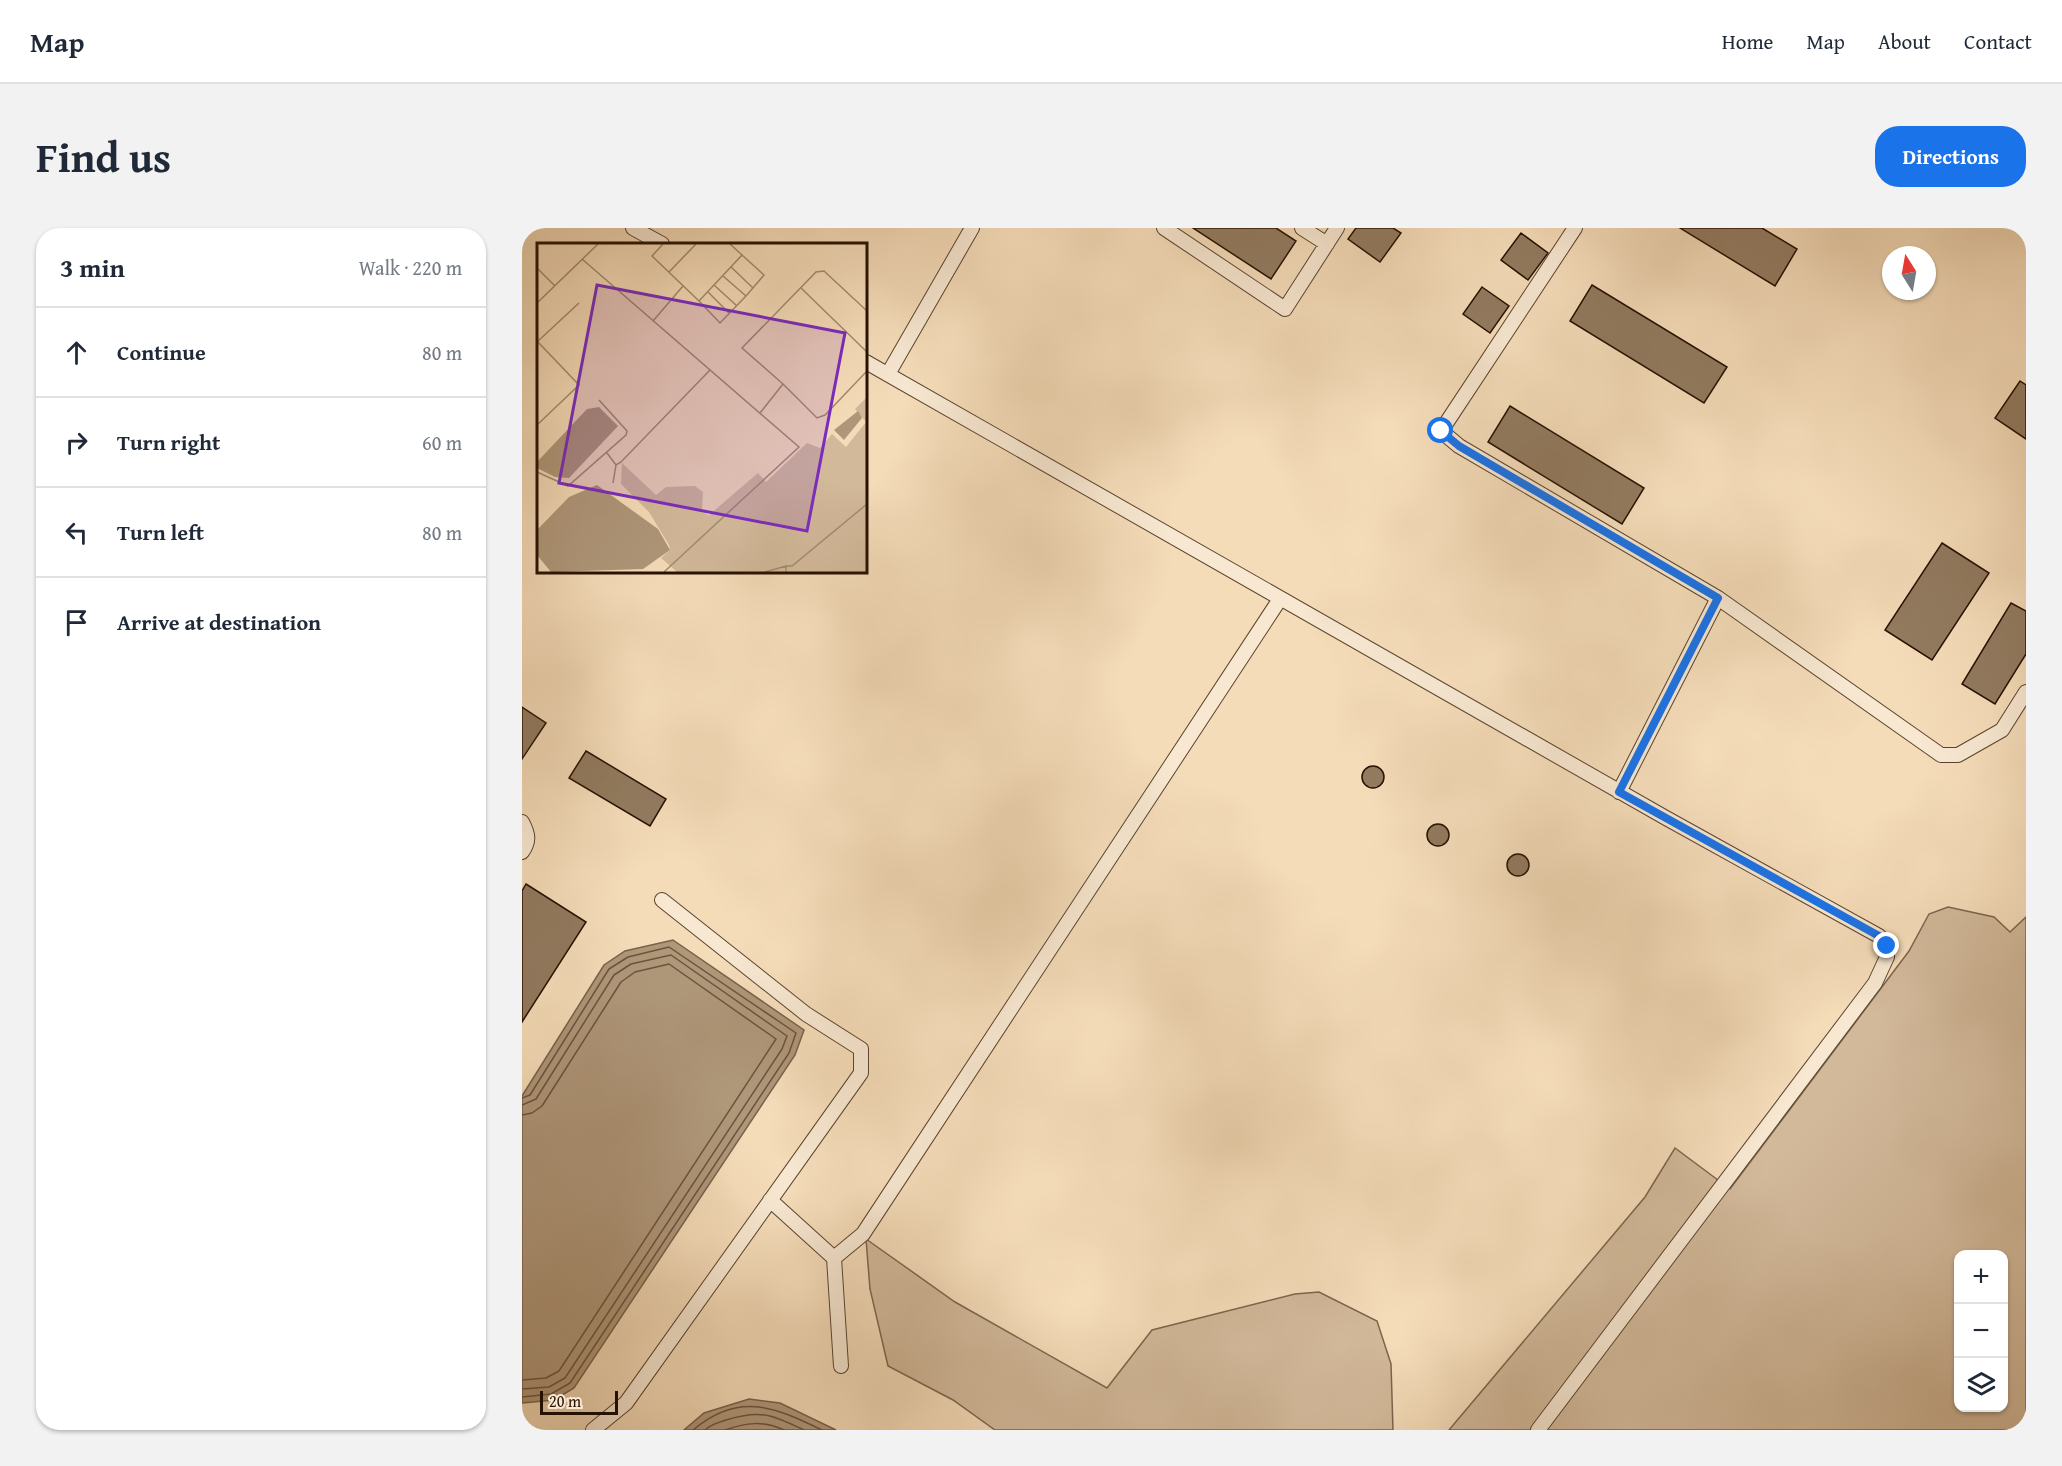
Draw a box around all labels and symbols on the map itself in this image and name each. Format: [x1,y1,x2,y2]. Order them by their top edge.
inset map [537,243,867,573]
north arrow [1882,246,1936,300]
route start [1427,417,1453,443]
route end [1873,932,1899,958]
scale bar [540,1388,618,1416]

